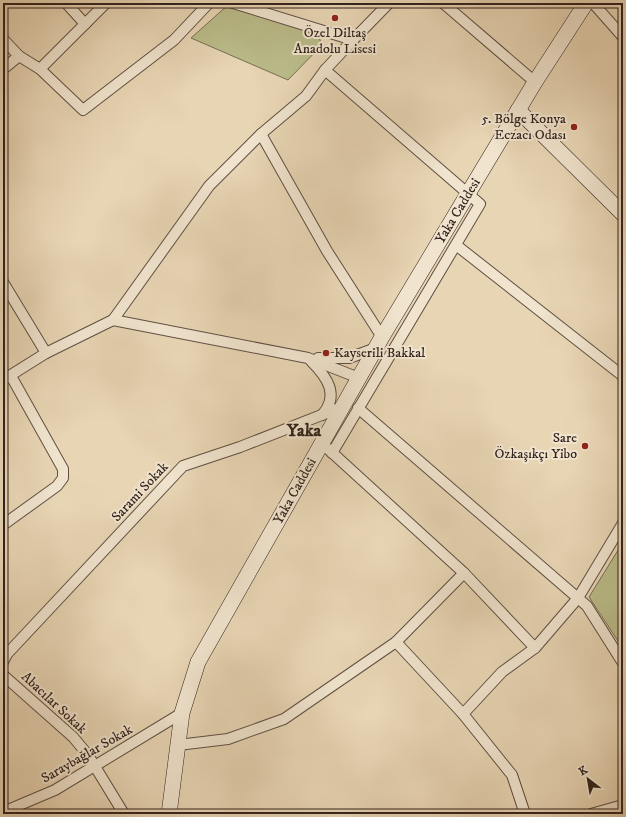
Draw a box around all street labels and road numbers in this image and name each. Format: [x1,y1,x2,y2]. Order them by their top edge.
street label: Yaka Caddesi [431,175,485,247]
street label: Yaka Caddesi [269,454,321,527]
street label: Sarami Sokak [108,458,172,526]
street label: Abacılar Sokak [17,668,91,738]
street label: Saraybağlar Sokak [38,721,136,787]

